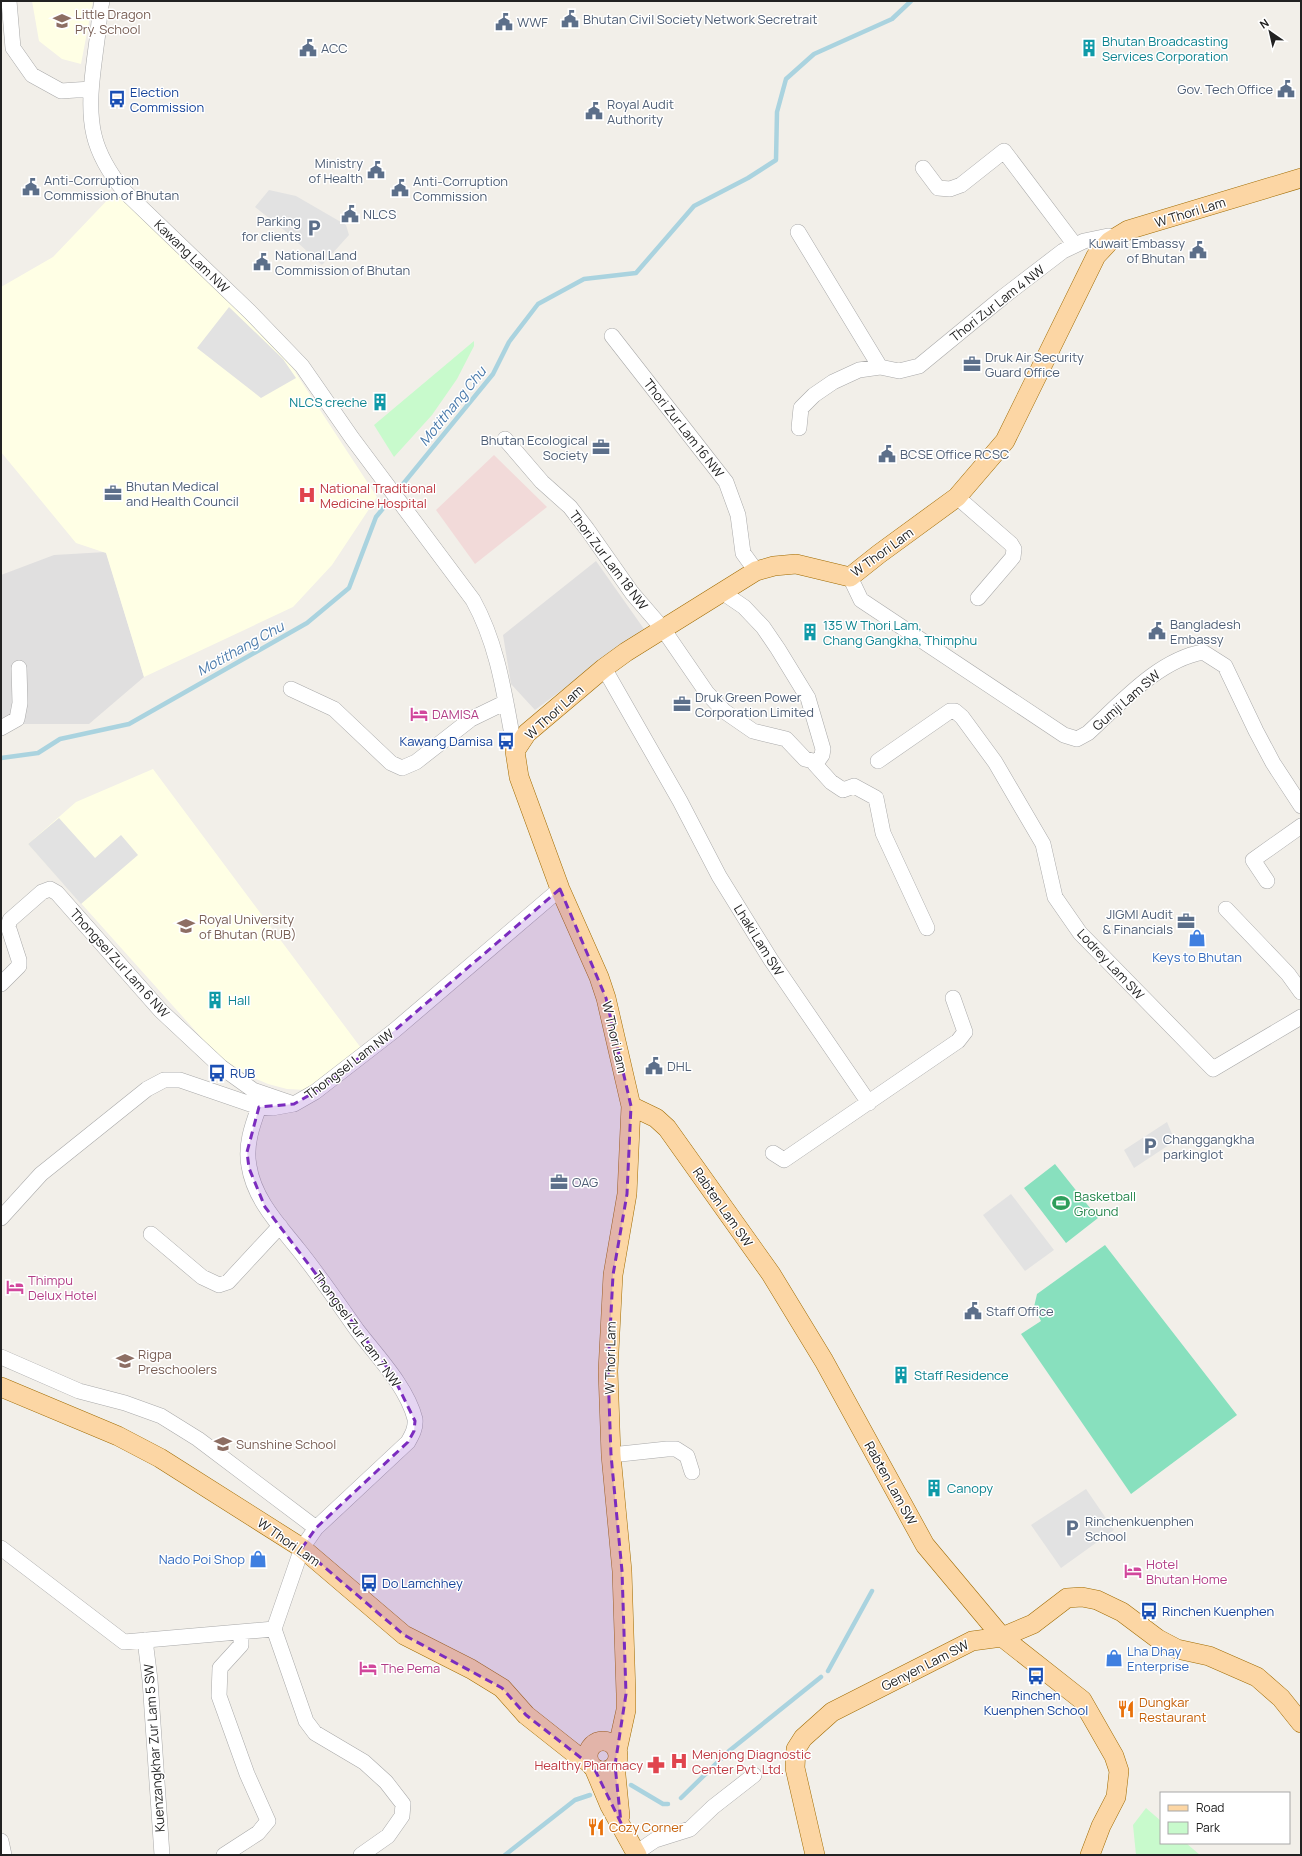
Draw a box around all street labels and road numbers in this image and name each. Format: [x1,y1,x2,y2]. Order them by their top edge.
street label: W Thori Lam [1152,193,1228,231]
street label: Kawang Lam NW [150,215,234,297]
street label: Thori Zur Lam 4 NW [946,260,1048,346]
street label: Thori Zur Lam 16 NW [640,375,728,481]
street label: Thori Zur Lam 18 NW [566,507,652,613]
street label: W Thori Lam [847,523,917,581]
street label: Gumji Lam SW [1088,666,1164,734]
street label: W Thori Lam [521,681,587,743]
street label: Lhaki Lam SW [730,901,788,979]
street label: Thongsel Zur Lam 6 NW [66,905,174,1021]
street label: Lodrey Lam SW [1073,925,1149,1003]
street label: W Thori Lam [598,999,632,1075]
street label: Thongsel Lam NW [301,1025,397,1103]
street label: Rabten Lam SW [689,1164,757,1250]
street label: Thongsel Zur Lam 7 NW [309,1267,405,1391]
street label: W Thori Lam [600,1321,620,1395]
street label: Rabten Lam SW [861,1438,921,1528]
street label: W Thori Lam [254,1514,324,1570]
street label: Genyen Lam SW [878,1635,972,1695]
street label: Kuenzangkhar Zur Lam 5 SW [139,1663,169,1833]

